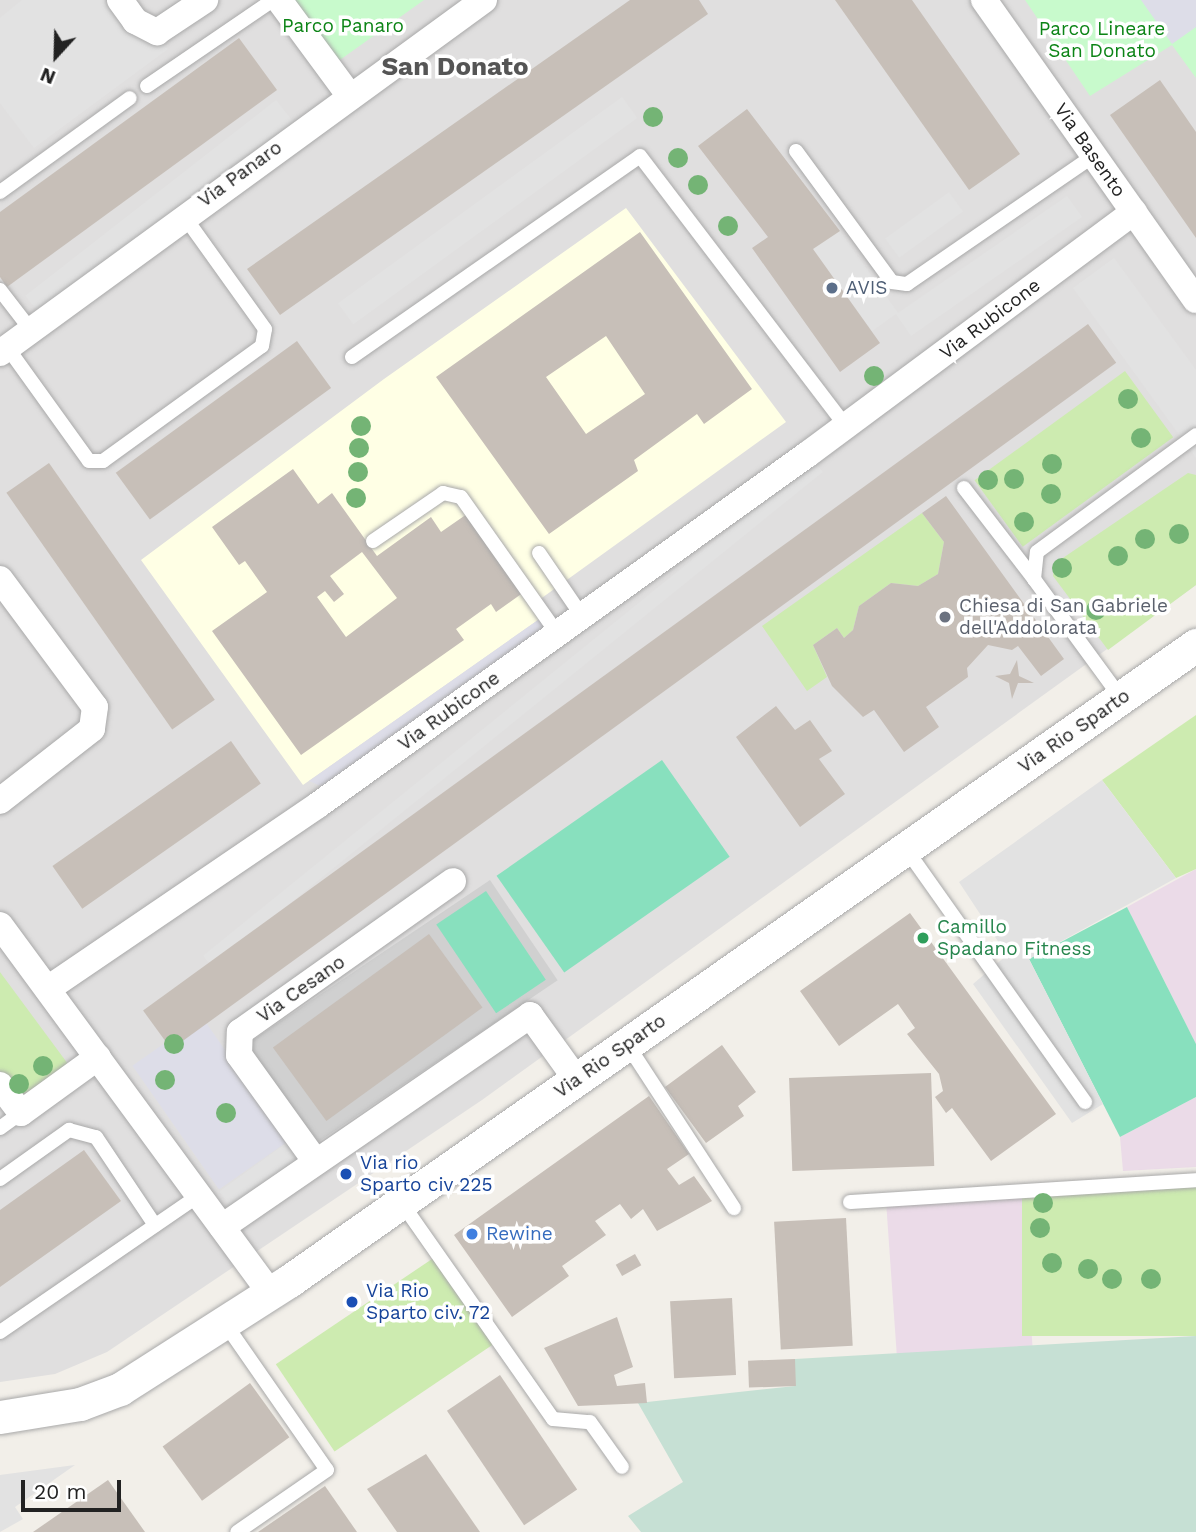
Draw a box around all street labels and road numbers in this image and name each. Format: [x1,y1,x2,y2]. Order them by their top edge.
street label: Via Basento [1049,99,1131,201]
street label: Via Panaro [194,136,286,212]
street label: Via Rubicone [935,274,1045,364]
street label: Via Rubicone [394,666,504,756]
street label: Via Rio Sparto [1014,684,1134,778]
street label: Via Cesano [252,950,350,1028]
street label: Via Rio Sparto [550,1009,670,1103]

